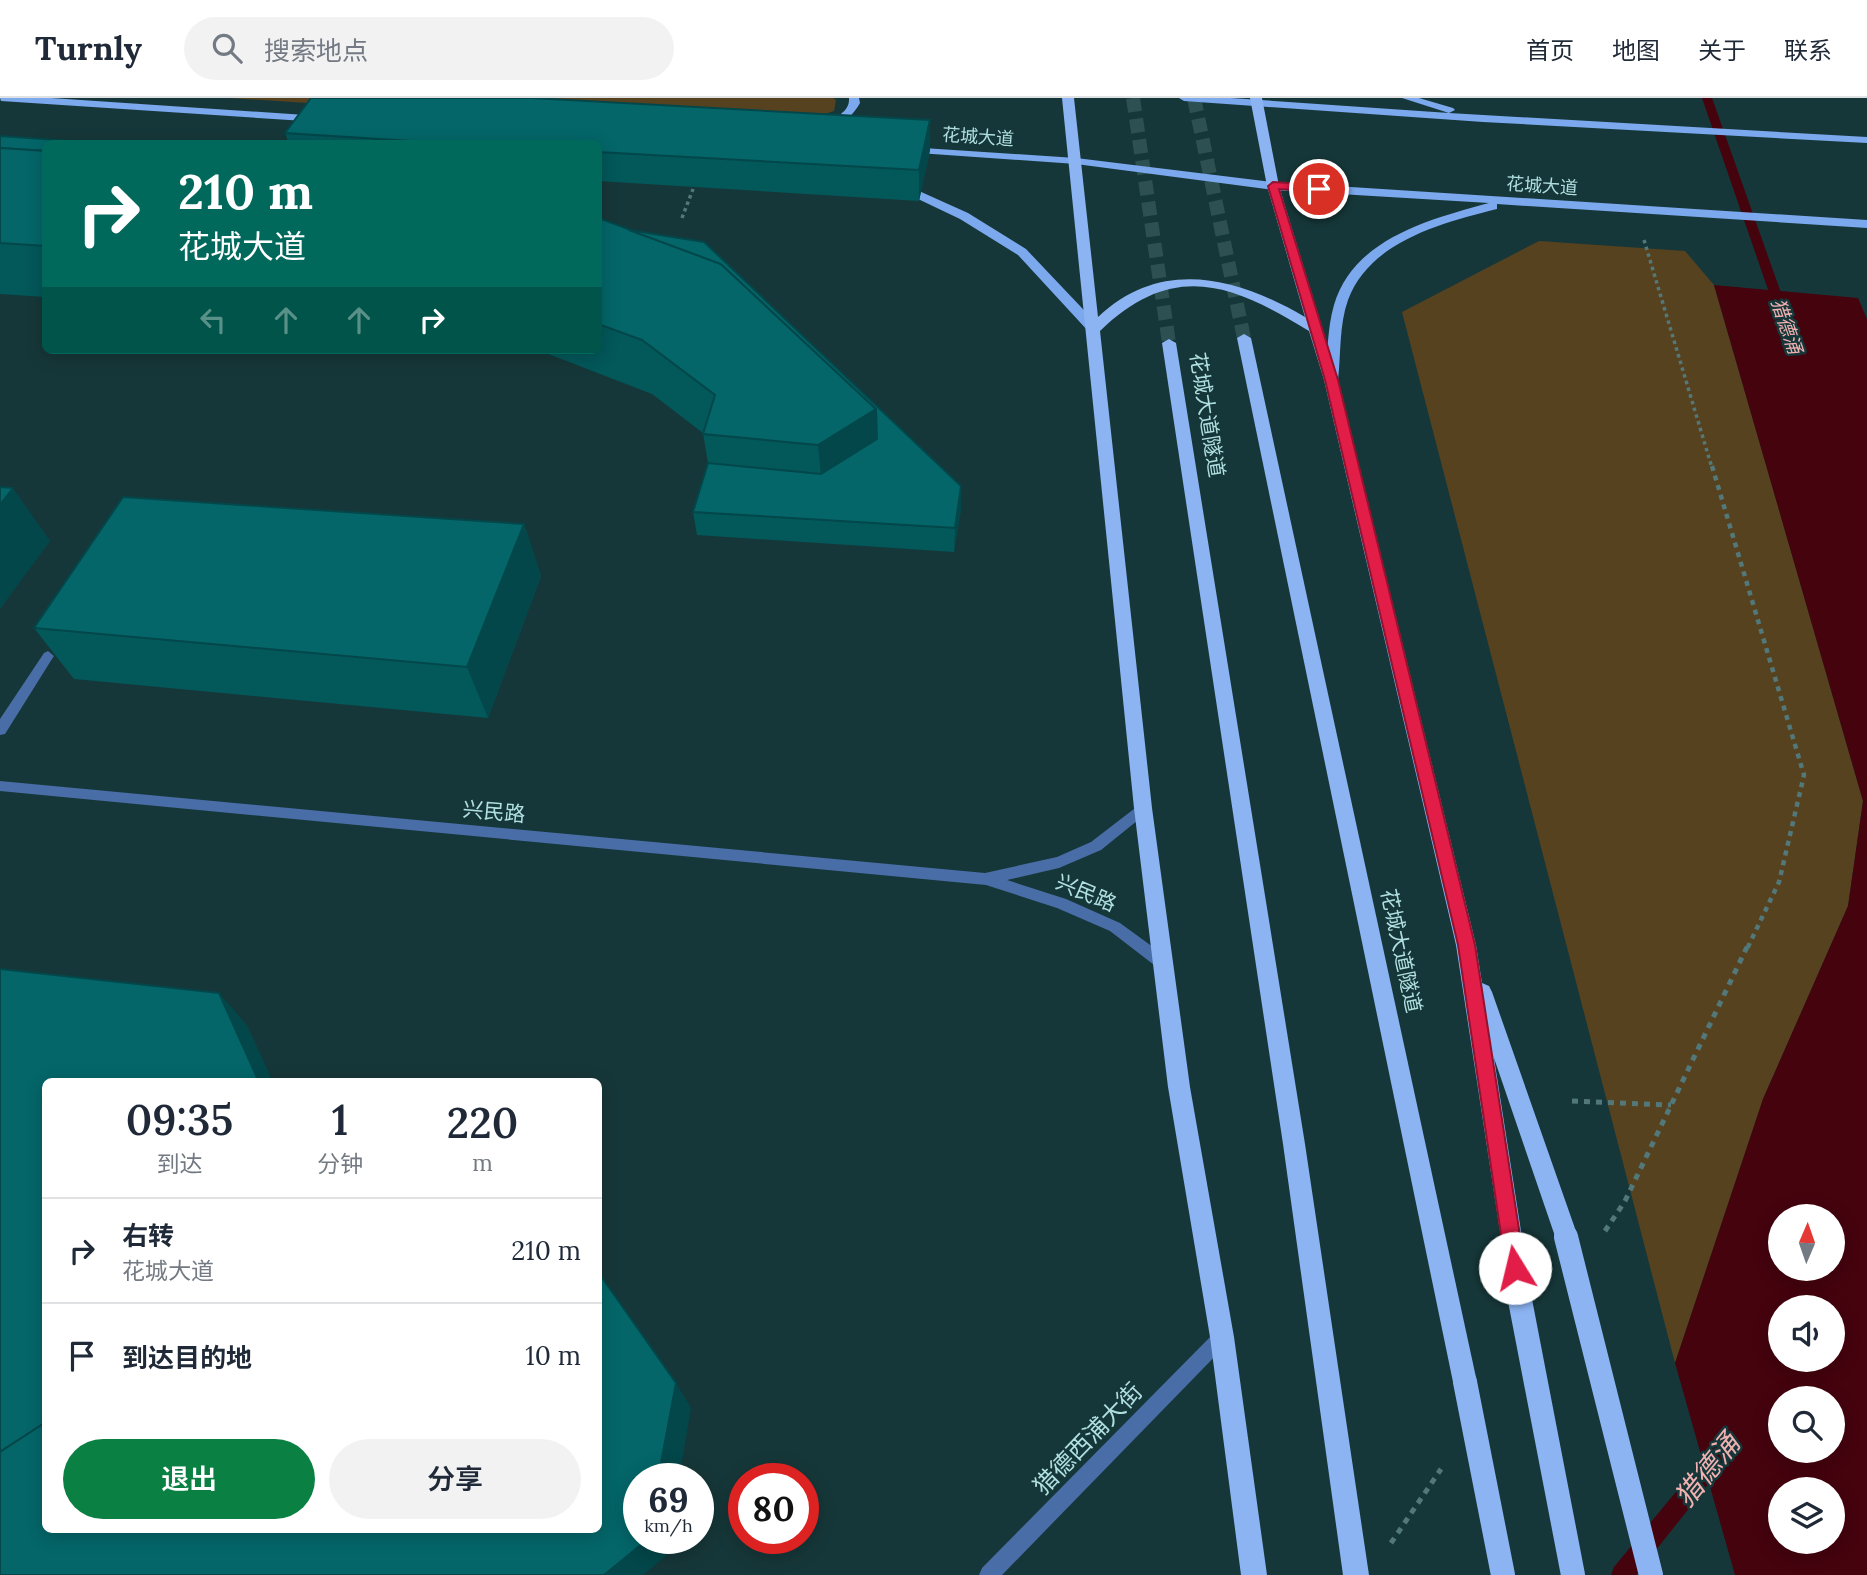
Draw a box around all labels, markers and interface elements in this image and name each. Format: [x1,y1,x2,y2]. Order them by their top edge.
search box [184,17,674,80]
text: Turnly [35,27,142,69]
icon: search [208,29,246,67]
text: 搜索地点 [264,34,368,67]
text: 首页 [1526,35,1574,66]
text: 地图 [1612,35,1660,66]
text: 关于 [1698,35,1746,66]
text: 联系 [1784,35,1832,66]
street label: 花城大道 [941,123,1015,150]
pin [1289,159,1349,219]
text: 210 m [178,160,313,222]
icon: right [63,168,154,259]
icon: arrive [1300,170,1338,208]
street label: 花城大道 [1505,172,1579,199]
text: 花城大道 [178,226,306,267]
water label: 猎德涌 [1766,295,1808,359]
icon: left [194,301,232,339]
icon: ahead [267,301,305,339]
icon: ahead [340,301,378,339]
icon: right [413,301,451,339]
street label: 花城大道隧道 [1184,351,1231,479]
street label: 兴民路 [461,795,527,828]
street label: 兴民路 [1052,868,1120,917]
street label: 花城大道隧道 [1375,886,1428,1015]
text: 09:35 [126,1093,233,1147]
text: 1 [332,1093,348,1147]
text: 220 [447,1096,518,1150]
text: m [472,1148,493,1177]
text: 到达 [157,1149,203,1178]
text: 分钟 [317,1149,363,1178]
north arrow [1768,1204,1844,1281]
map controls [1768,1204,1845,1554]
text: 右转 [122,1219,174,1252]
position arrow [1478,1231,1552,1305]
icon: right [63,1232,101,1270]
text: 210 m [511,1234,581,1267]
text: 花城大道 [122,1256,214,1285]
button: sound [1768,1295,1845,1372]
icon: arrive [63,1337,101,1375]
text: 10 m [525,1339,581,1372]
text: 到达目的地 [122,1341,252,1374]
street label: 猎德西浦大街 [1026,1376,1149,1501]
button: search [1768,1386,1845,1463]
water label: 猎德涌 [1667,1424,1749,1514]
button: 退出 [63,1439,315,1519]
button: 分享 [329,1439,581,1519]
speed limit sign: 80 [728,1463,819,1554]
text: 69 [648,1477,689,1522]
button: layers [1768,1477,1845,1554]
text: km/h [644,1514,693,1537]

